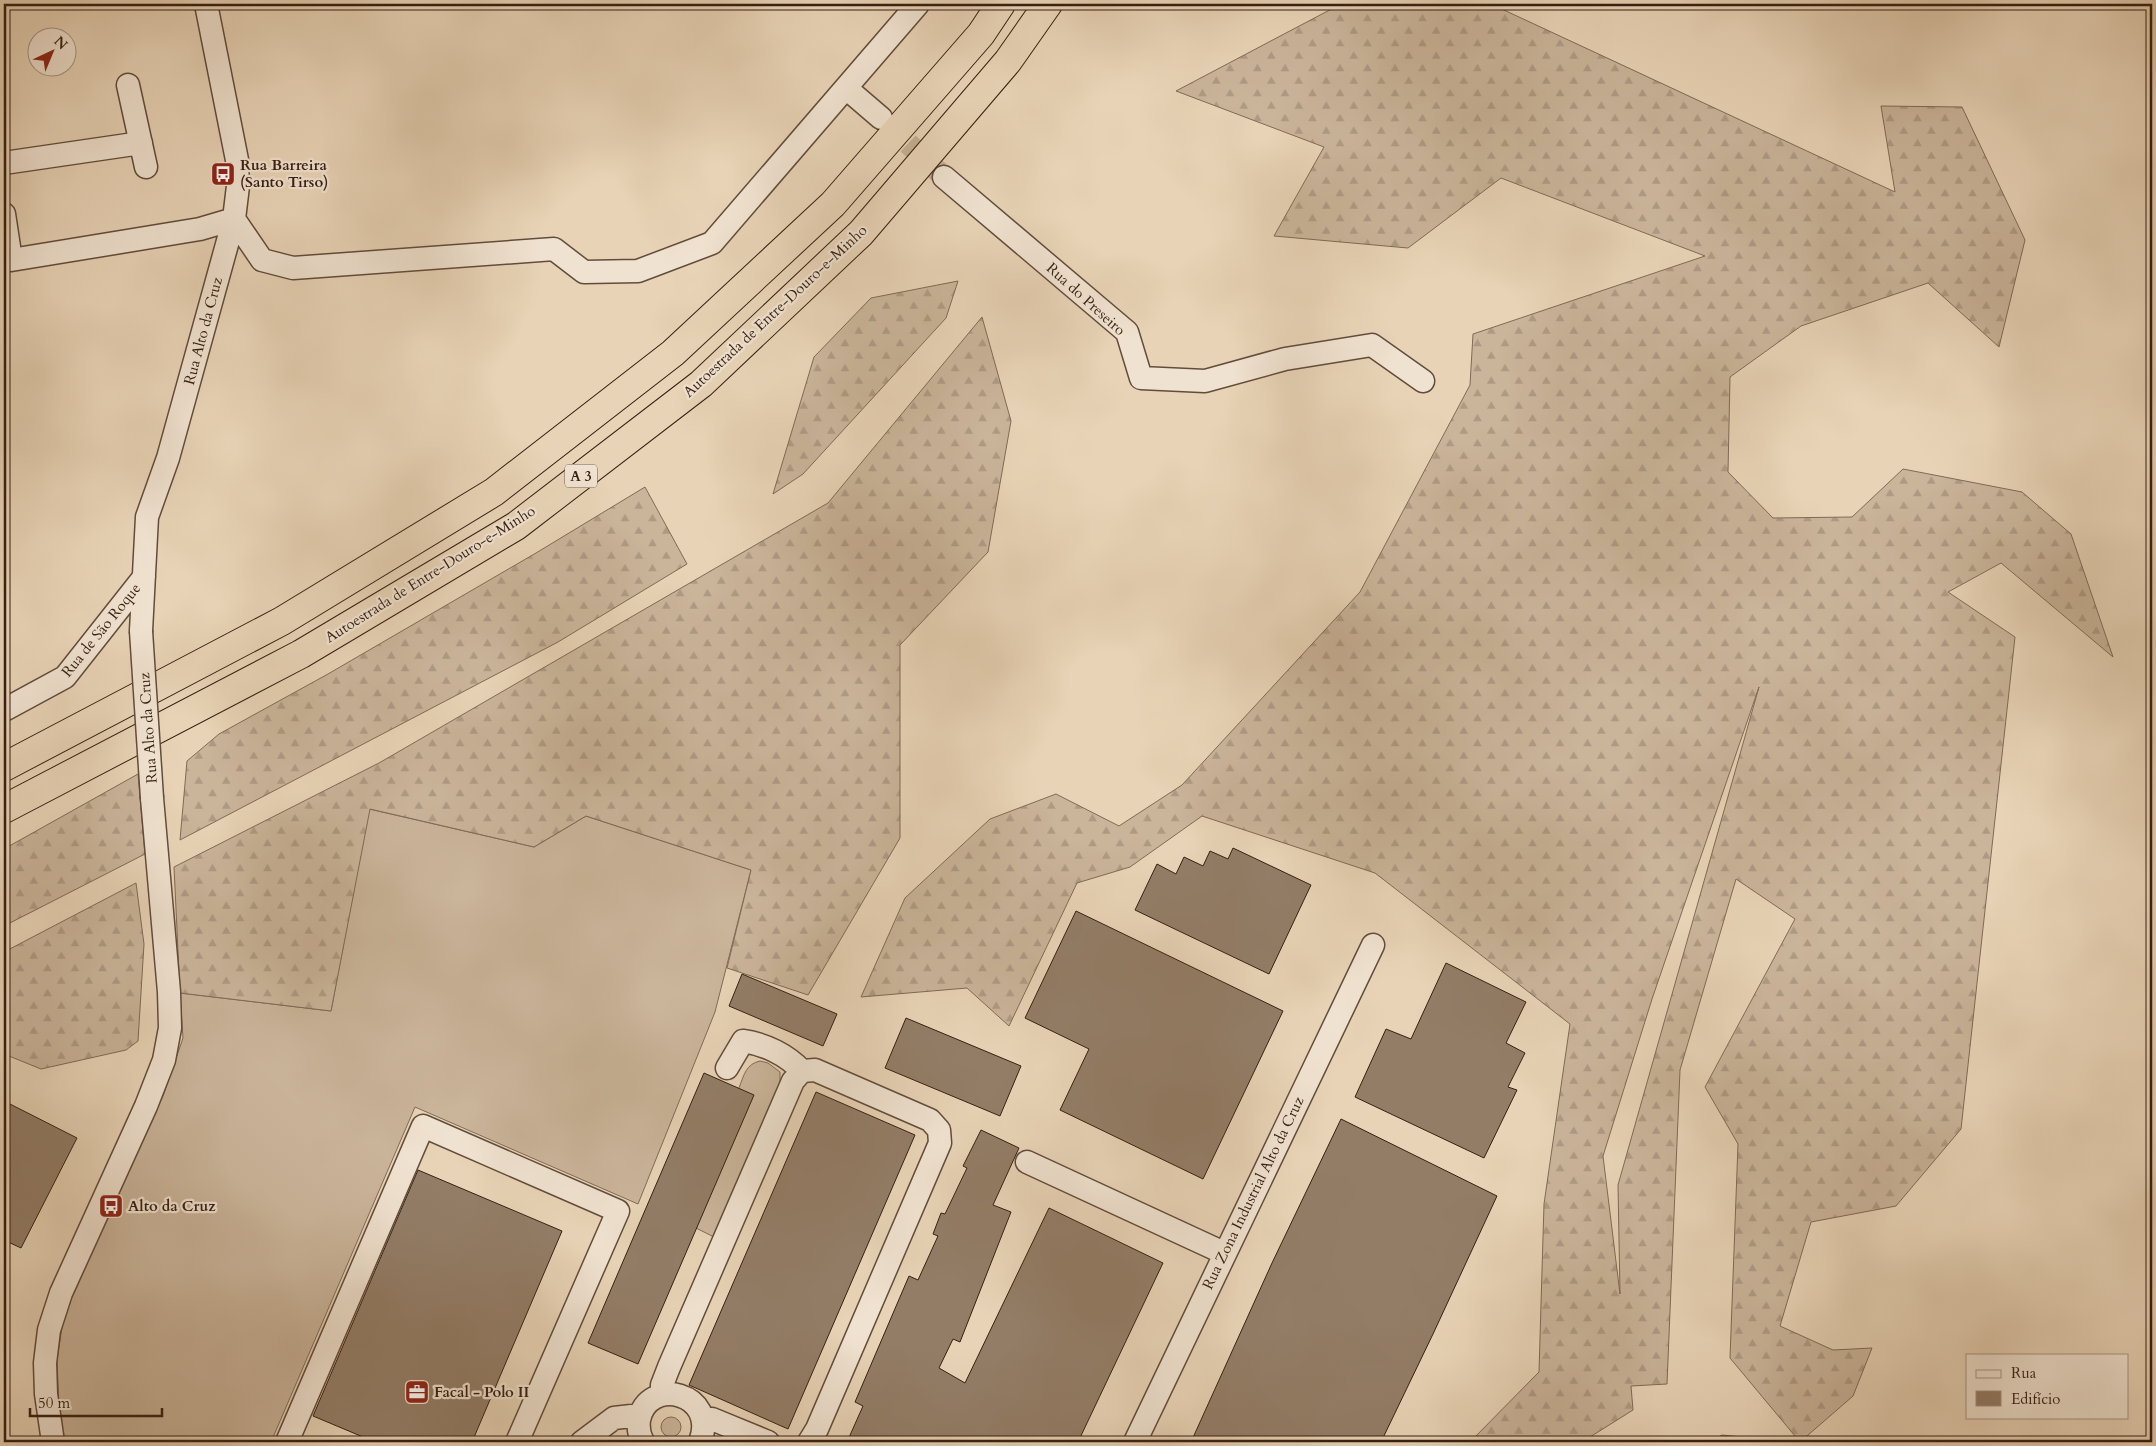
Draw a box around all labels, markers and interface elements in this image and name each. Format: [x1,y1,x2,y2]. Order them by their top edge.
north arrow [28,28,78,78]
text: N [50,32,72,54]
place label: Rua Barreira (Santo Tirso) [240,155,328,192]
bus stop icon: Rua Barreira (Santo Tirso) [210,161,236,187]
street label: Autoestrada de Entre-Douro-e-Minho [679,220,871,402]
street label: Rua do Preseiro [1042,258,1130,340]
street label: Rua Alto da Cruz [179,275,227,387]
road number: A 3 [565,464,597,488]
street label: Autoestrada de Entre-Douro-e-Minho [321,501,539,647]
street label: Rua de São Roque [57,579,145,681]
street label: Rua Alto da Cruz [134,672,162,784]
street label: Rua Zona Industrial Alto da Cruz [1197,1093,1309,1293]
bus stop icon: Alto da Cruz [98,1193,124,1219]
place label: Alto da Cruz [128,1196,216,1216]
legend [1966,1354,2128,1418]
text: Rua [2011,1363,2037,1383]
office icon: Facal - Polo II [404,1379,430,1405]
place label: Facal - Polo II [434,1382,529,1402]
scale bar [30,1386,162,1418]
text: Edifício [2011,1389,2060,1409]
text: 50 m [38,1393,70,1413]

